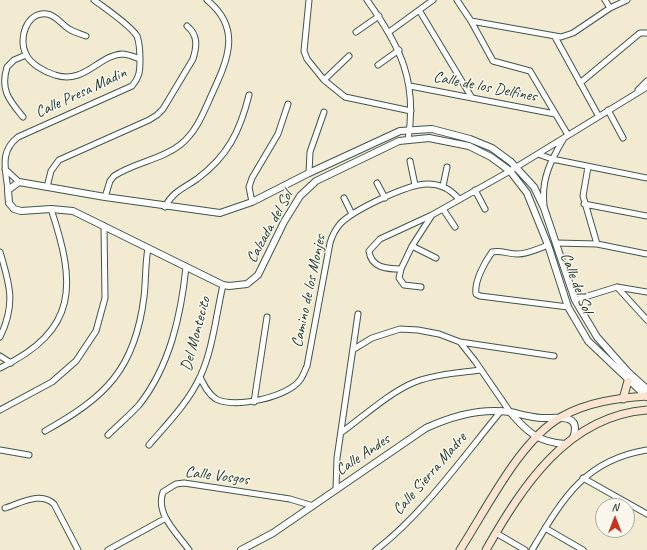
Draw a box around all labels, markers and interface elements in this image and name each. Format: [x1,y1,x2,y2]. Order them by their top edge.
street label: Calle Presa Madin [32,64,130,122]
street label: Calle de los Delfines [432,68,538,106]
street label: Calzada del Sol [242,188,298,266]
street label: Camino de los Monjes [288,233,330,349]
street label: Calle del Sol [556,250,596,316]
street label: Del Montecito [177,295,215,373]
street label: Calle Sierra Madre [389,429,471,519]
street label: Calle Andes [332,430,394,480]
street label: Calle Vosgos [184,463,250,489]
north arrow [595,498,635,538]
text: N [612,500,618,514]

